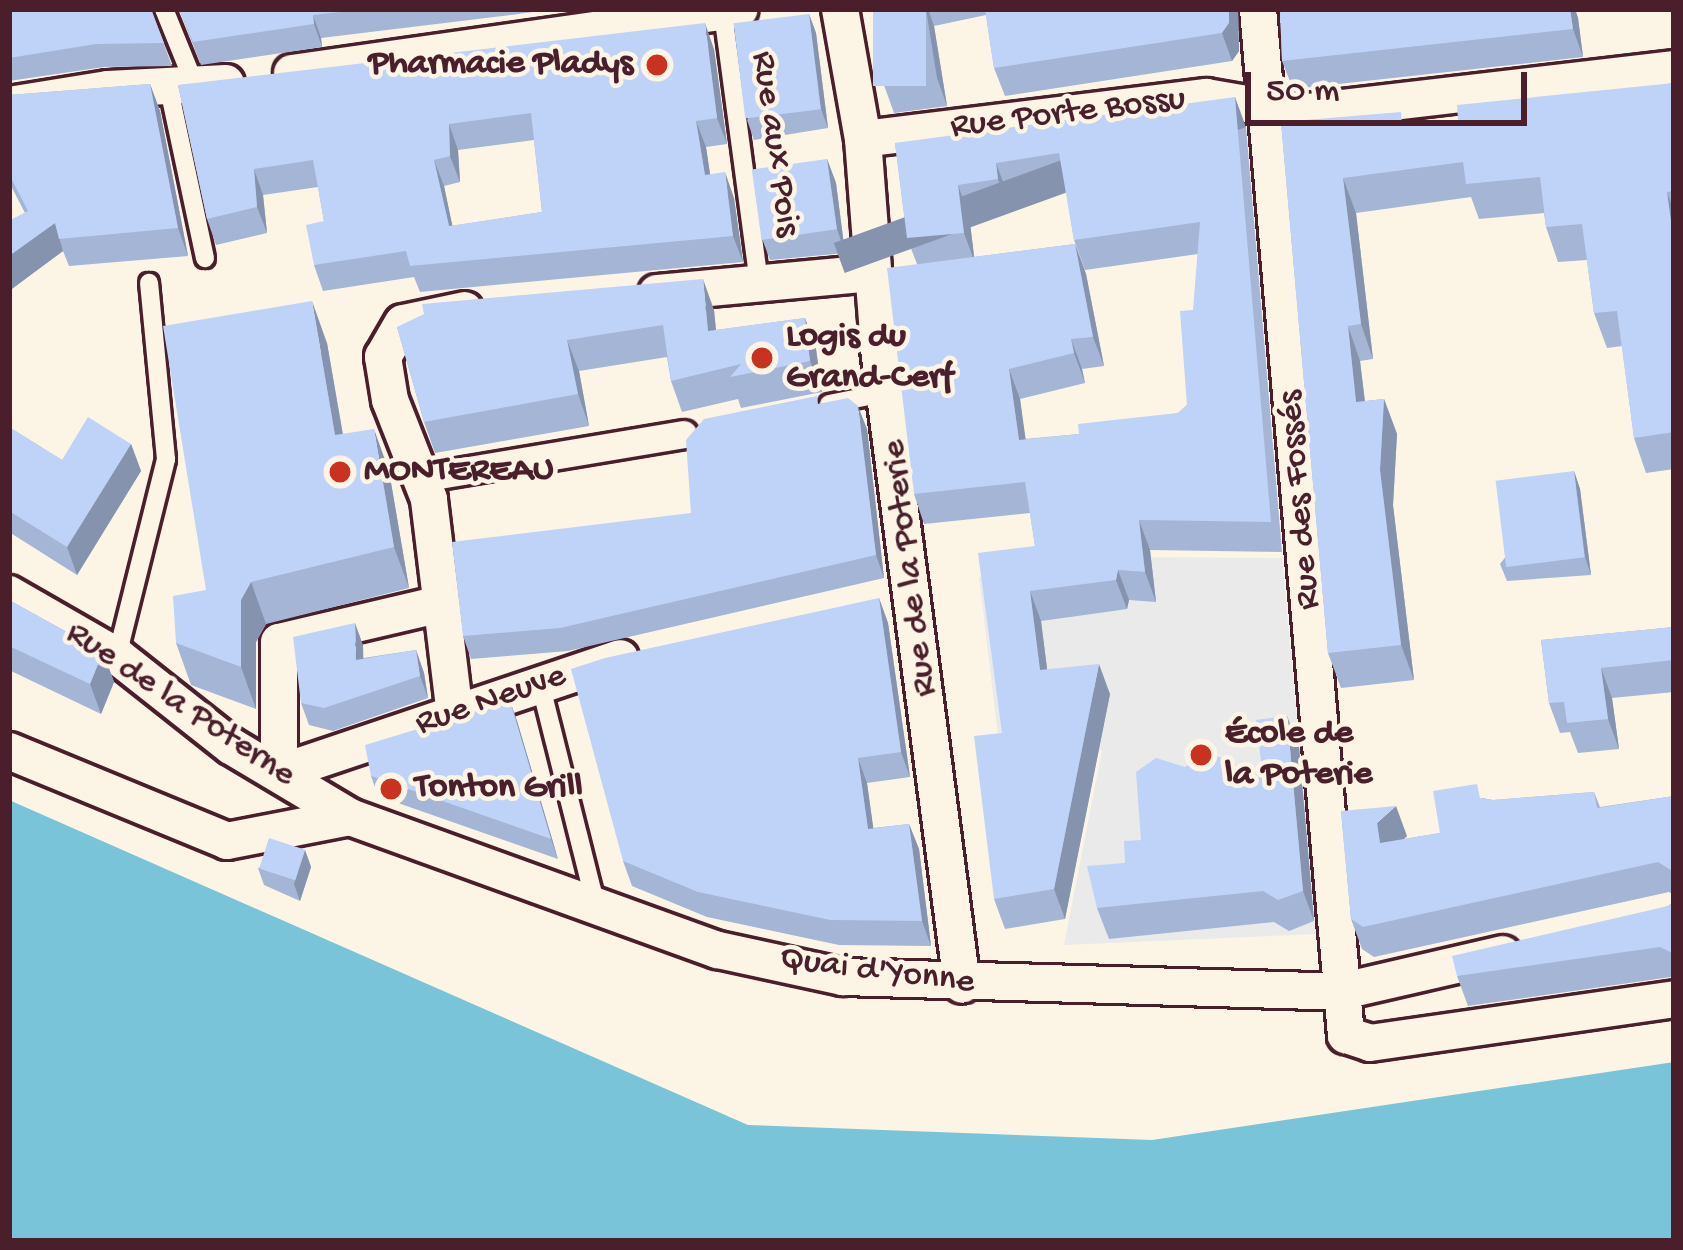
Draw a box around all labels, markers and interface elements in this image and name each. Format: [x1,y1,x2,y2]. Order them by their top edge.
place label: Pharmacie Pladys [369,43,633,87]
scale bar [1251,48,1533,122]
street label: Rue aux Pois [740,49,808,239]
marker: Pharmacie Pladys [644,52,670,78]
text: 50 m [1266,71,1339,114]
street label: Rue Porte Bossu [948,78,1188,150]
place label: Logis du Grand-Cerf [786,315,953,400]
marker: Logis du Grand-Cerf [749,345,775,371]
street label: Rue des Fossés [1270,389,1332,611]
street label: Rue de la Poterie [874,437,948,699]
place label: MONTEREAU [364,450,554,494]
marker: MONTEREAU [327,459,353,485]
street label: Rue de la Poterne [57,612,303,798]
street label: Rue Neuve [410,655,572,747]
place label: École de la Poterie [1225,712,1372,797]
marker: École de la Poterie [1188,742,1214,768]
place label: Tonton Grill [415,767,583,811]
marker: Tonton Grill [378,776,404,802]
street label: Quai d'Yonne [777,939,977,1005]

